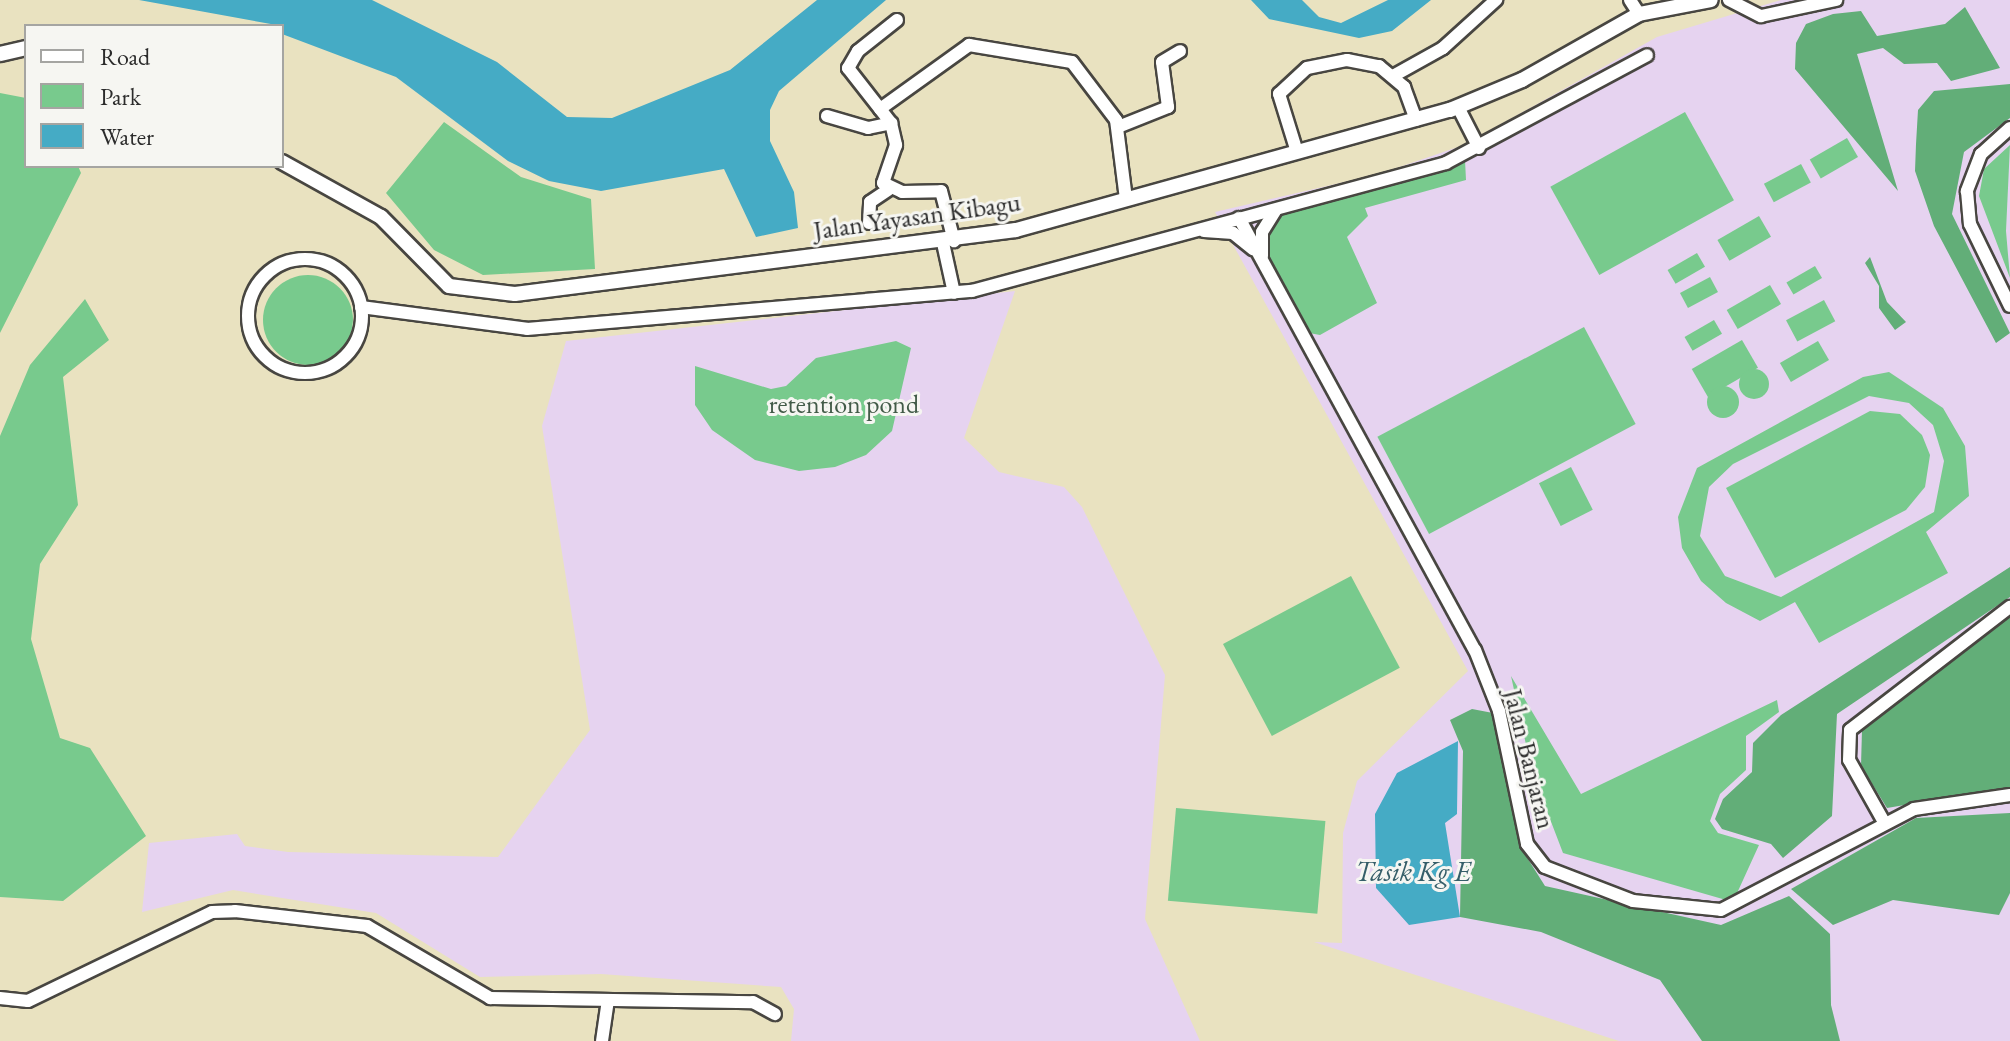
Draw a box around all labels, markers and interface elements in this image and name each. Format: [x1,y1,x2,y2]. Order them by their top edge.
legend [24,24,284,168]
text: Road [100,41,150,72]
text: Park [100,81,141,112]
text: Water [100,121,154,152]
street label: Jalan Yayasan Kibagu [811,187,1023,247]
park label: retention pond [769,389,919,421]
street label: Jalan Banjaran [1497,686,1561,832]
water label: Tasik Kg E [1355,854,1471,888]

